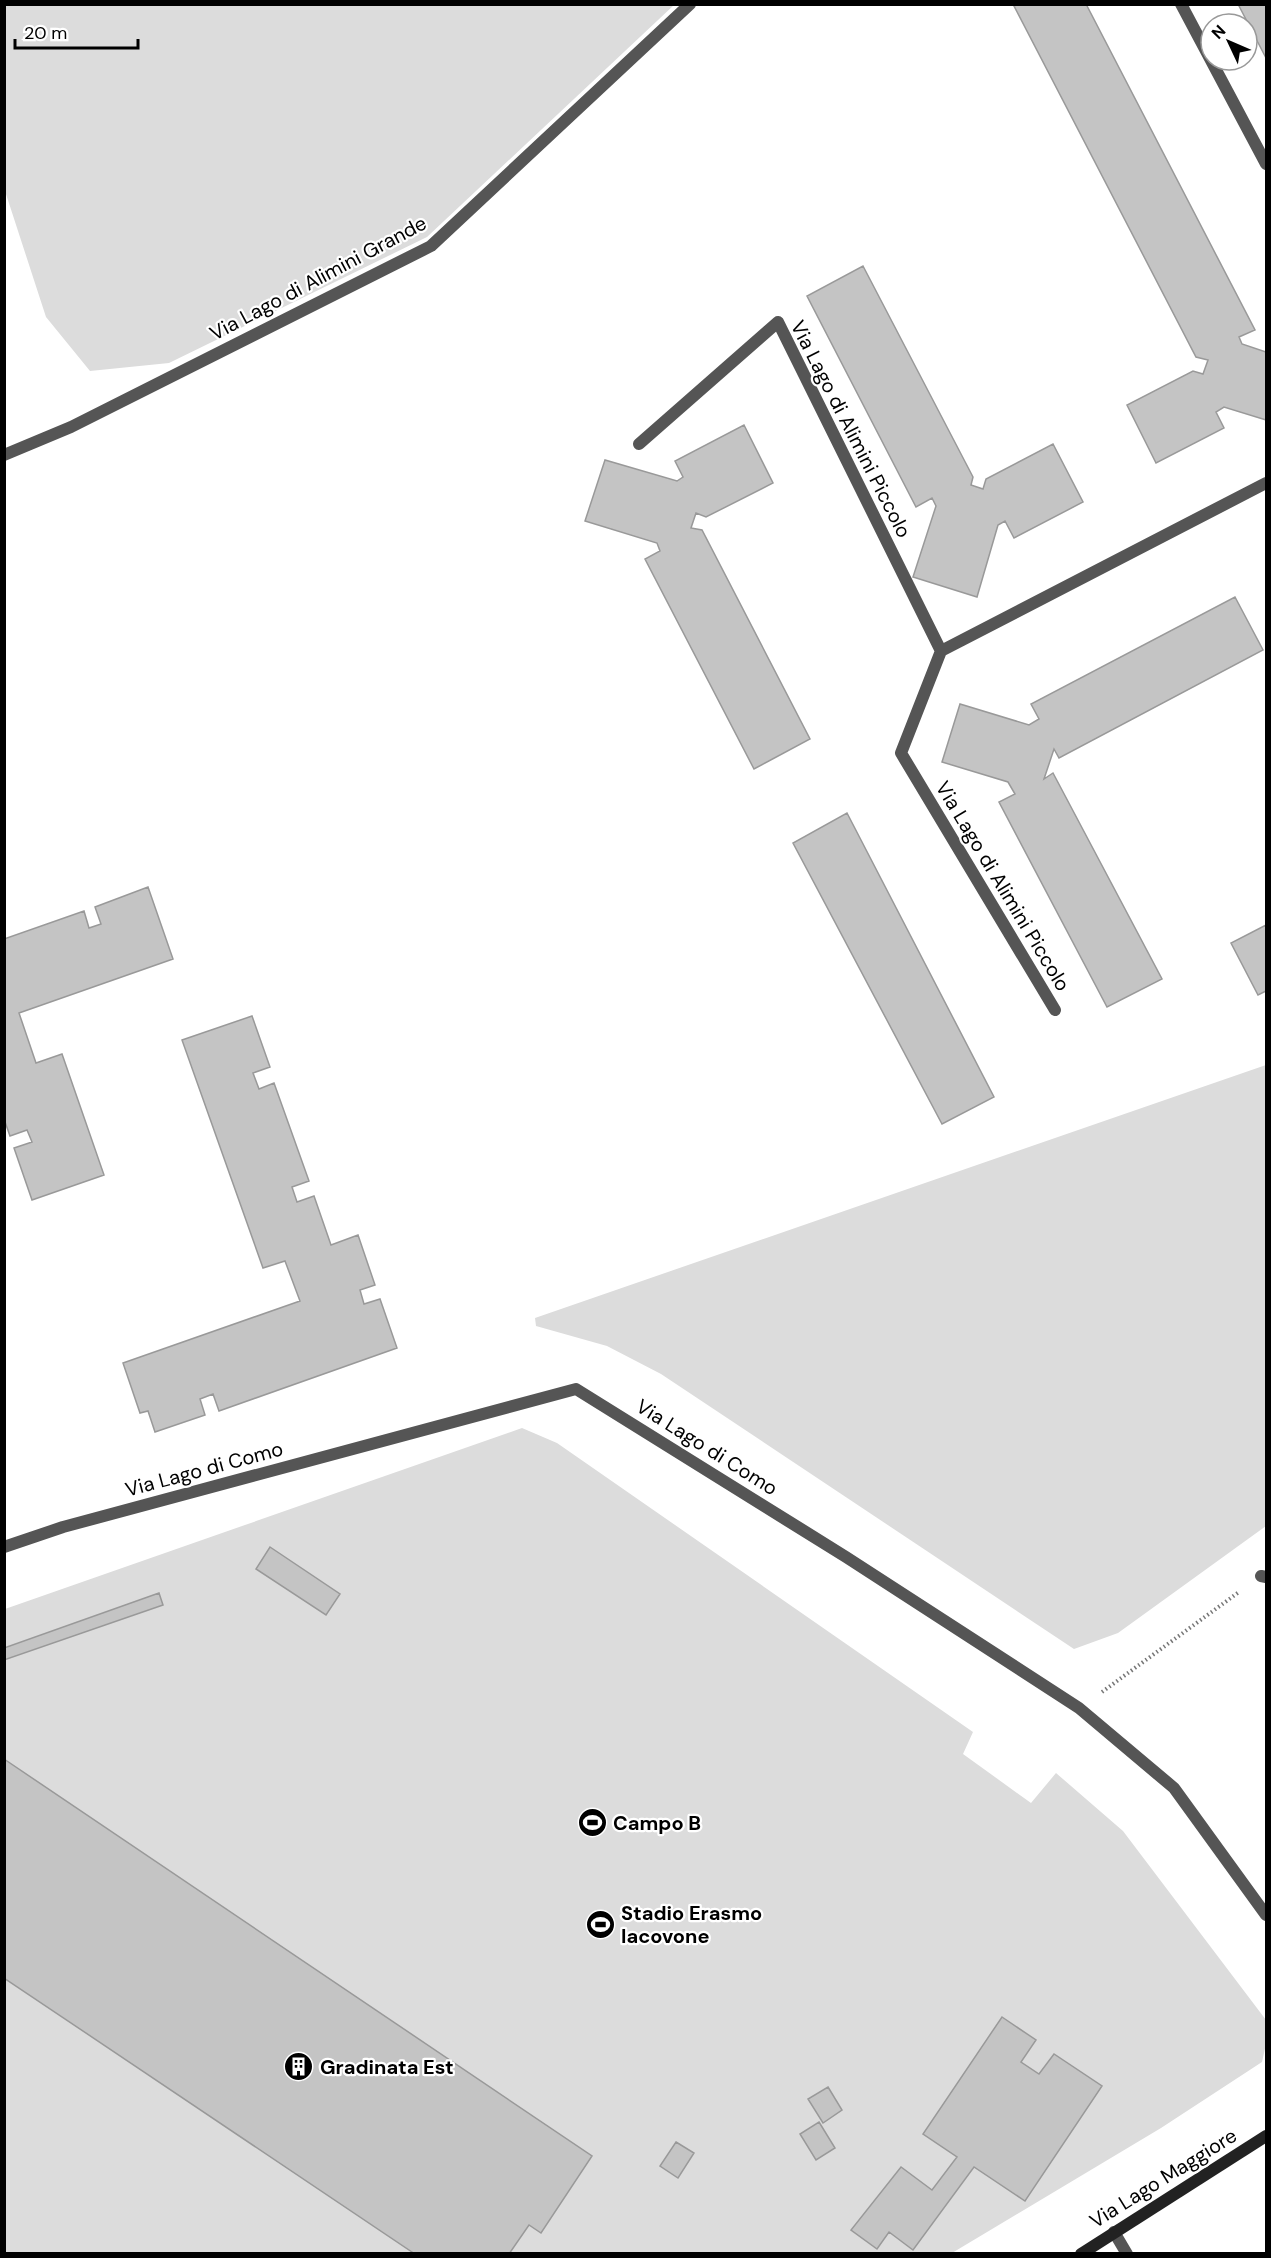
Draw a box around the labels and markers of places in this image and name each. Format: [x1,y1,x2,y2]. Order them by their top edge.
sports icon: Campo B [576,1807,608,1839]
place label: Campo B [613,1810,701,1836]
place label: Stadio Erasmo Iacovone [621,1900,762,1949]
sports icon: Stadio Erasmo Iacovone [584,1909,616,1941]
building icon: Gradinata Est [283,2051,315,2083]
place label: Gradinata Est [320,2054,454,2080]

